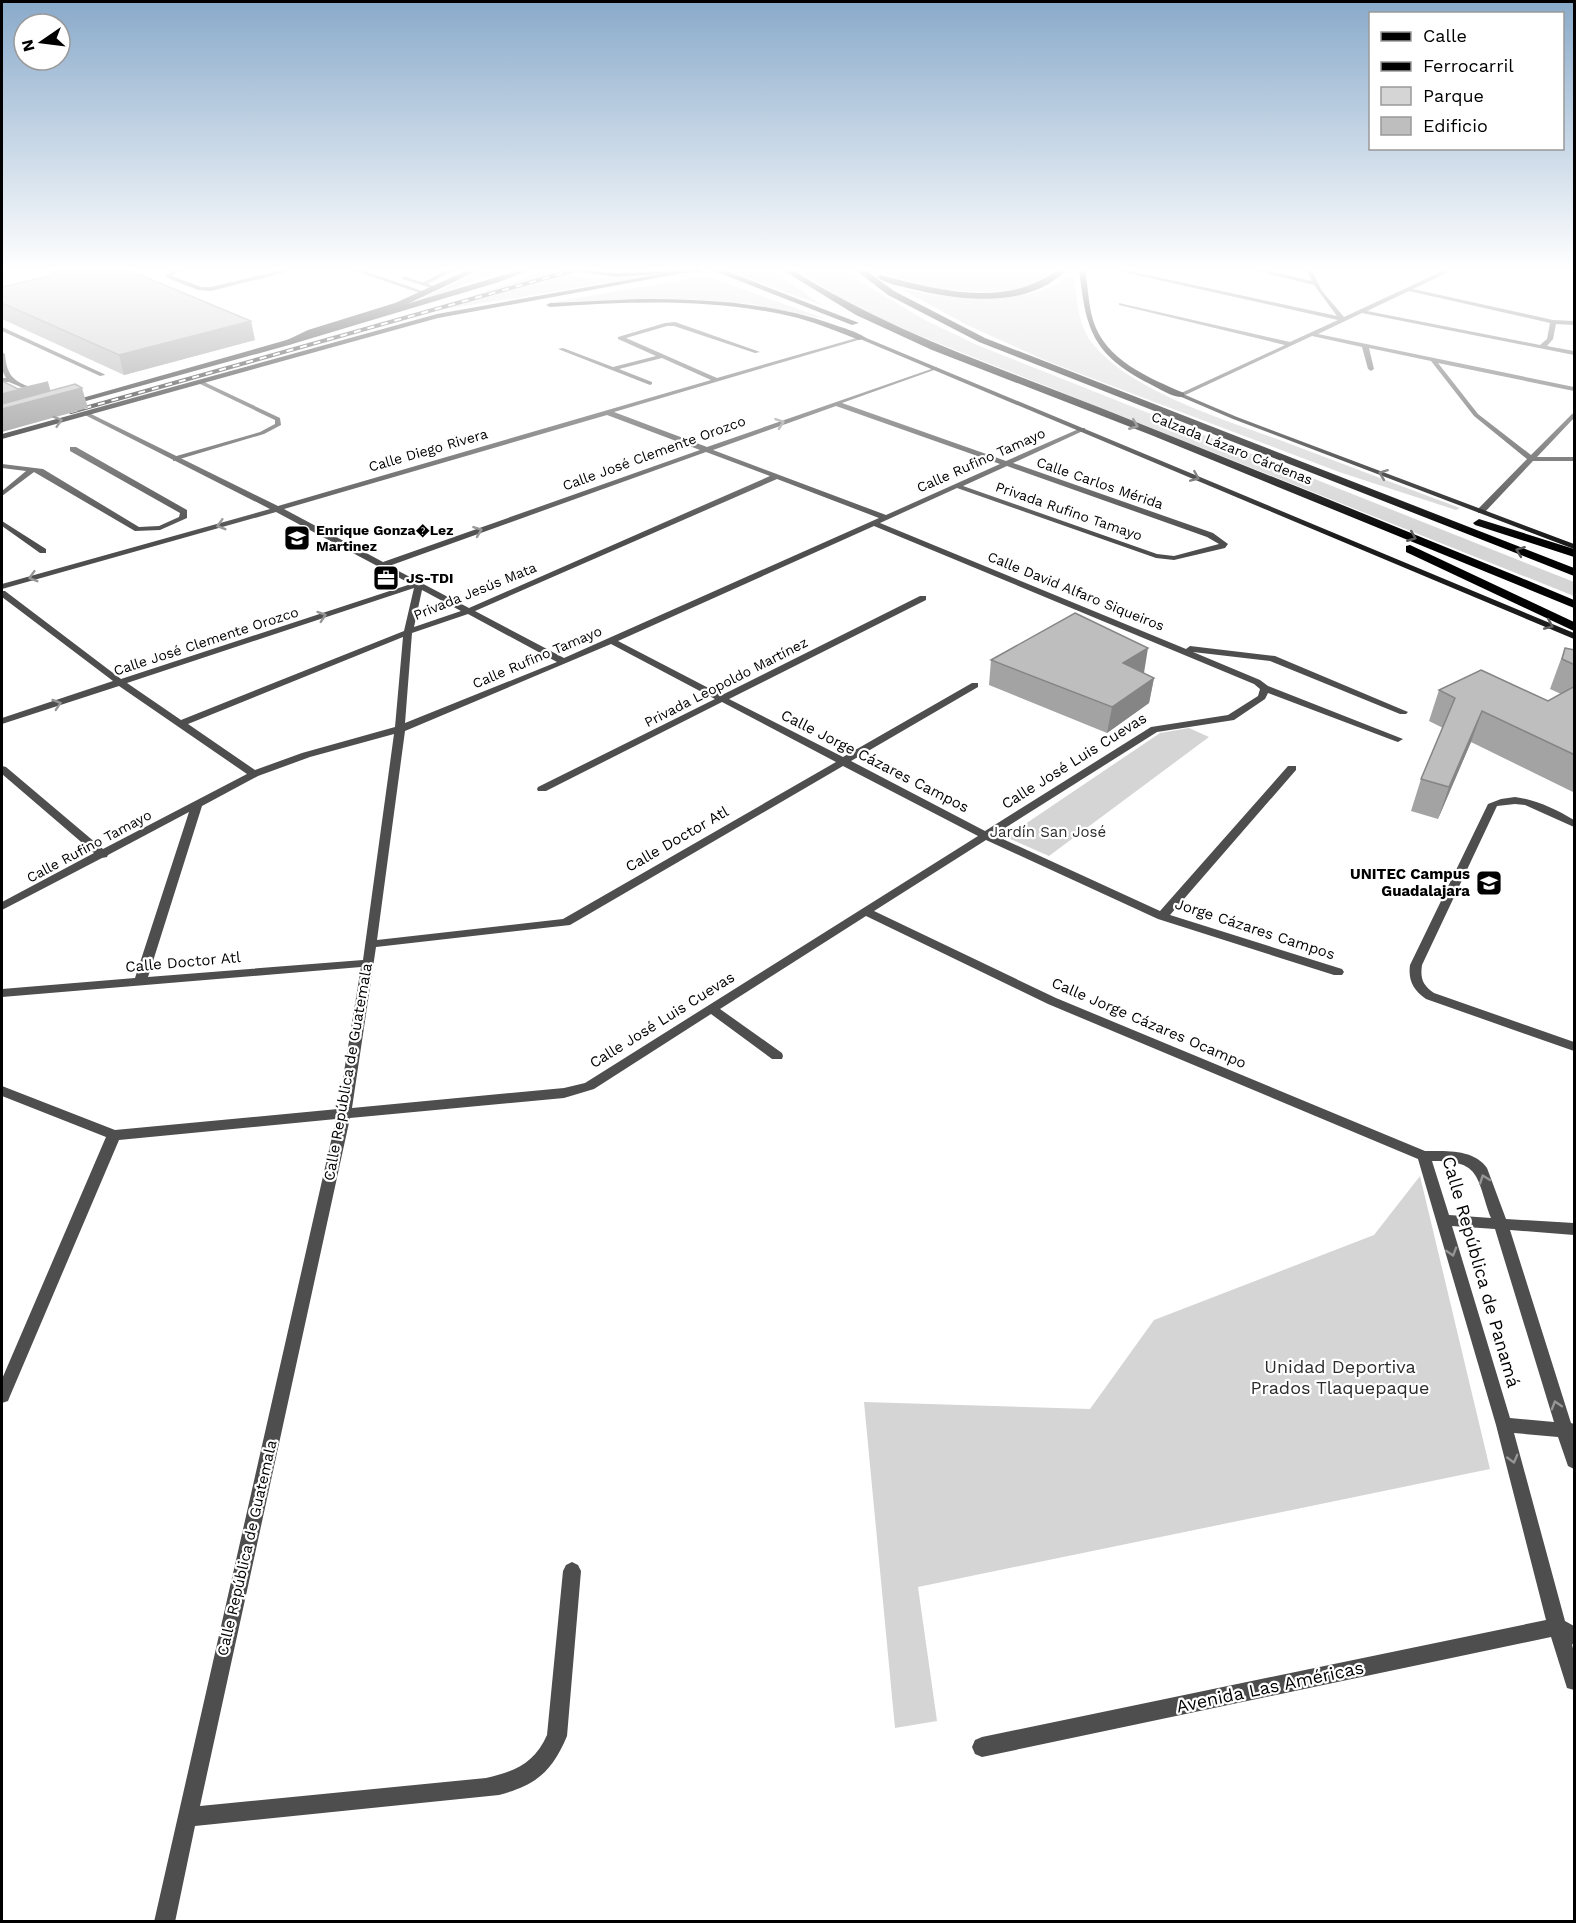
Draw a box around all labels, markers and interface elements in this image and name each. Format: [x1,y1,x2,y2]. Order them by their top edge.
north arrow [12,12,72,72]
legend [1369,12,1564,150]
text: Calle [1423,25,1467,46]
text: N [17,37,39,54]
text: Ferrocarril [1423,55,1514,76]
text: Parque [1423,85,1484,106]
text: Edificio [1423,115,1488,136]
street label: Calzada Lázaro Cárdenas [1149,408,1315,488]
street label: Calle José Clemente Orozco [560,412,748,494]
one-way arrow [52,416,63,428]
one-way arrow [774,417,785,430]
one-way arrow [1127,418,1138,430]
street label: Calle Rufino Tamayo [914,424,1048,496]
street label: Calle Diego Rivera [367,425,489,475]
street label: Calle Carlos Mérida [1034,454,1166,512]
one-way arrow [1378,469,1389,481]
one-way arrow [1189,470,1200,482]
street label: Privada Rufino Tamayo [994,478,1144,544]
one-way arrow [216,517,226,530]
place label: Enrique Gonza�Lez Martinez [316,522,453,554]
school or university icon: Enrique Gonza�Lez Martinez [282,523,312,553]
one-way arrow [472,525,482,538]
one-way arrow [1405,530,1416,542]
one-way arrow [1515,545,1526,558]
street label: Calle David Alfaro Siqueiros [985,548,1167,634]
street label: Privada Jesús Mata [411,559,539,623]
office icon: JS-TDI [371,563,401,593]
one-way arrow [28,570,39,582]
place label: JS-TDI [406,570,454,586]
street label: Calle José Clemente Orozco [112,603,300,679]
one-way arrow [316,611,327,623]
one-way arrow [1543,618,1554,630]
street label: Calle Rufino Tamayo [470,623,604,691]
street label: Privada Leopoldo Martínez [642,634,810,730]
one-way arrow [51,698,62,711]
street label: Calle Jorge Cázares Campos [778,706,972,816]
street label: Calle José Luis Cuevas [998,709,1150,813]
street label: Calle Doctor Atl [622,802,732,876]
street label: Calle Rufino Tamayo [24,806,154,886]
park label: Jardín San José [990,823,1106,841]
place label: UNITEC Campus Guadalajara [1350,865,1470,900]
school or university icon: UNITEC Campus Guadalajara [1474,868,1504,898]
street label: Jorge Cázares Campos [1173,895,1337,963]
street label: Calle Doctor Atl [125,948,242,976]
street label: Calle República de Guatemala [320,961,376,1182]
street label: Calle José Luis Cuevas [586,968,738,1072]
street label: Calle Jorge Cázares Ocampo [1049,974,1249,1072]
street label: Calle República de Panamá [1438,1154,1525,1390]
one-way arrow [1479,1175,1491,1186]
one-way arrow [1445,1246,1457,1257]
park label: Unidad Deportiva Prados Tlaquepaque [1251,1356,1429,1398]
one-way arrow [1551,1400,1563,1411]
street label: Calle República de Guatemala [213,1438,281,1658]
one-way arrow [1506,1454,1519,1464]
street label: Avenida Las Américas [1174,1656,1366,1717]

